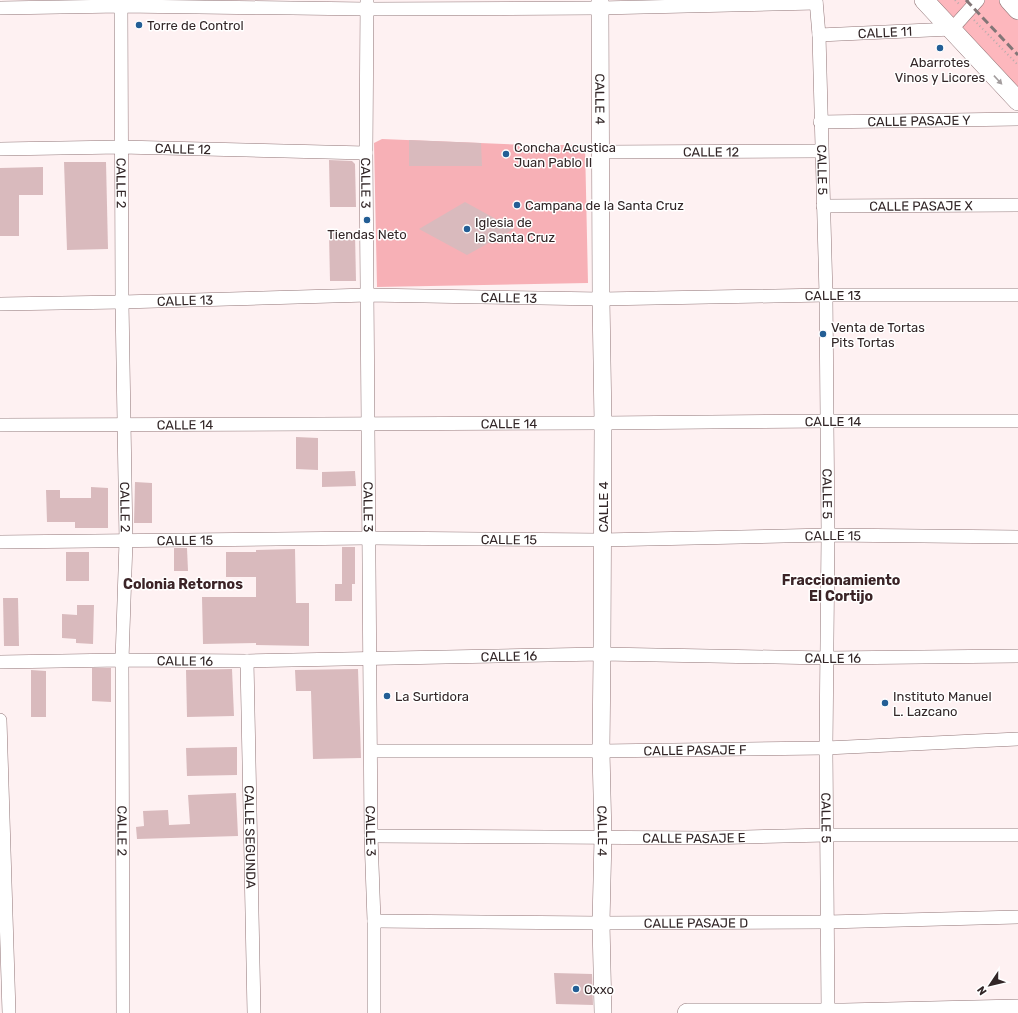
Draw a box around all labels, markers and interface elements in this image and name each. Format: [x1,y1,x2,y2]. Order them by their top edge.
place label: Torre de Control [147,18,244,33]
marker: Torre de Control [134,20,144,30]
street label: CALLE 11 [858,23,912,41]
marker: Abarrotes Vinos y Licores [935,43,945,53]
place label: Abarrotes Vinos y Licores [895,55,986,85]
street label: CALLE 4 [593,73,608,125]
one-way arrow [994,75,1003,85]
street label: CALLE PASAJE Y [867,112,971,129]
street label: CALLE 12 [155,140,211,157]
place label: Concha Acustica Juan Pablo II [514,140,616,170]
street label: CALLE 12 [683,144,739,159]
street label: CALLE 5 [814,144,831,196]
marker: Concha Acustica Juan Pablo II [501,149,511,159]
street label: CALLE 2 [114,158,129,208]
street label: CALLE 3 [359,158,374,209]
place label: Campana de la Santa Cruz [525,198,684,213]
street label: CALLE PASAJE X [869,198,973,213]
marker: Campana de la Santa Cruz [512,200,522,210]
marker: Tiendas Neto [362,215,372,225]
place label: Iglesia de la Santa Cruz [475,215,555,245]
marker: Iglesia de la Santa Cruz [462,224,472,234]
place label: Tiendas Neto [327,227,407,242]
street label: CALLE 13 [804,287,861,303]
street label: CALLE 13 [481,289,537,305]
street label: CALLE 13 [157,292,214,309]
place label: Venta de Tortas Pits Tortas [831,320,925,350]
marker: Venta de Tortas Pits Tortas [818,329,828,339]
street label: CALLE 14 [805,413,861,429]
street label: CALLE 14 [481,416,537,431]
street label: CALLE 14 [157,417,213,432]
street label: CALLE 5 [820,468,835,519]
street label: CALLE 4 [596,481,611,533]
street label: CALLE 2 [118,482,133,532]
street label: CALLE 3 [361,482,376,533]
street label: CALLE 15 [805,527,861,543]
street label: CALLE 15 [481,531,537,547]
street label: CALLE 15 [157,532,214,548]
district label: Fraccionamiento El Cortijo [782,572,900,605]
district label: Colonia Retornos [123,576,243,593]
street label: CALLE 16 [481,648,537,664]
street label: CALLE 16 [805,650,861,666]
street label: CALLE 16 [157,653,213,668]
place label: La Surtidora [395,689,469,704]
place label: Instituto Manuel L. Lazcano [893,689,992,719]
marker: La Surtidora [382,691,392,701]
marker: Instituto Manuel L. Lazcano [880,698,890,708]
street label: CALLE PASAJE F [643,742,747,758]
street label: CALLE SEGUNDA [242,785,259,889]
street label: CALLE 5 [819,792,834,843]
street label: CALLE 3 [363,805,379,857]
street label: CALLE 4 [595,805,611,857]
street label: CALLE 2 [115,806,130,856]
street label: CALLE PASAJE E [642,830,746,846]
street label: CALLE PASAJE D [644,915,748,930]
north arrow [970,965,1010,1005]
place label: Oxxo [584,982,614,997]
text: N [975,983,990,997]
marker: Oxxo [571,984,581,994]

